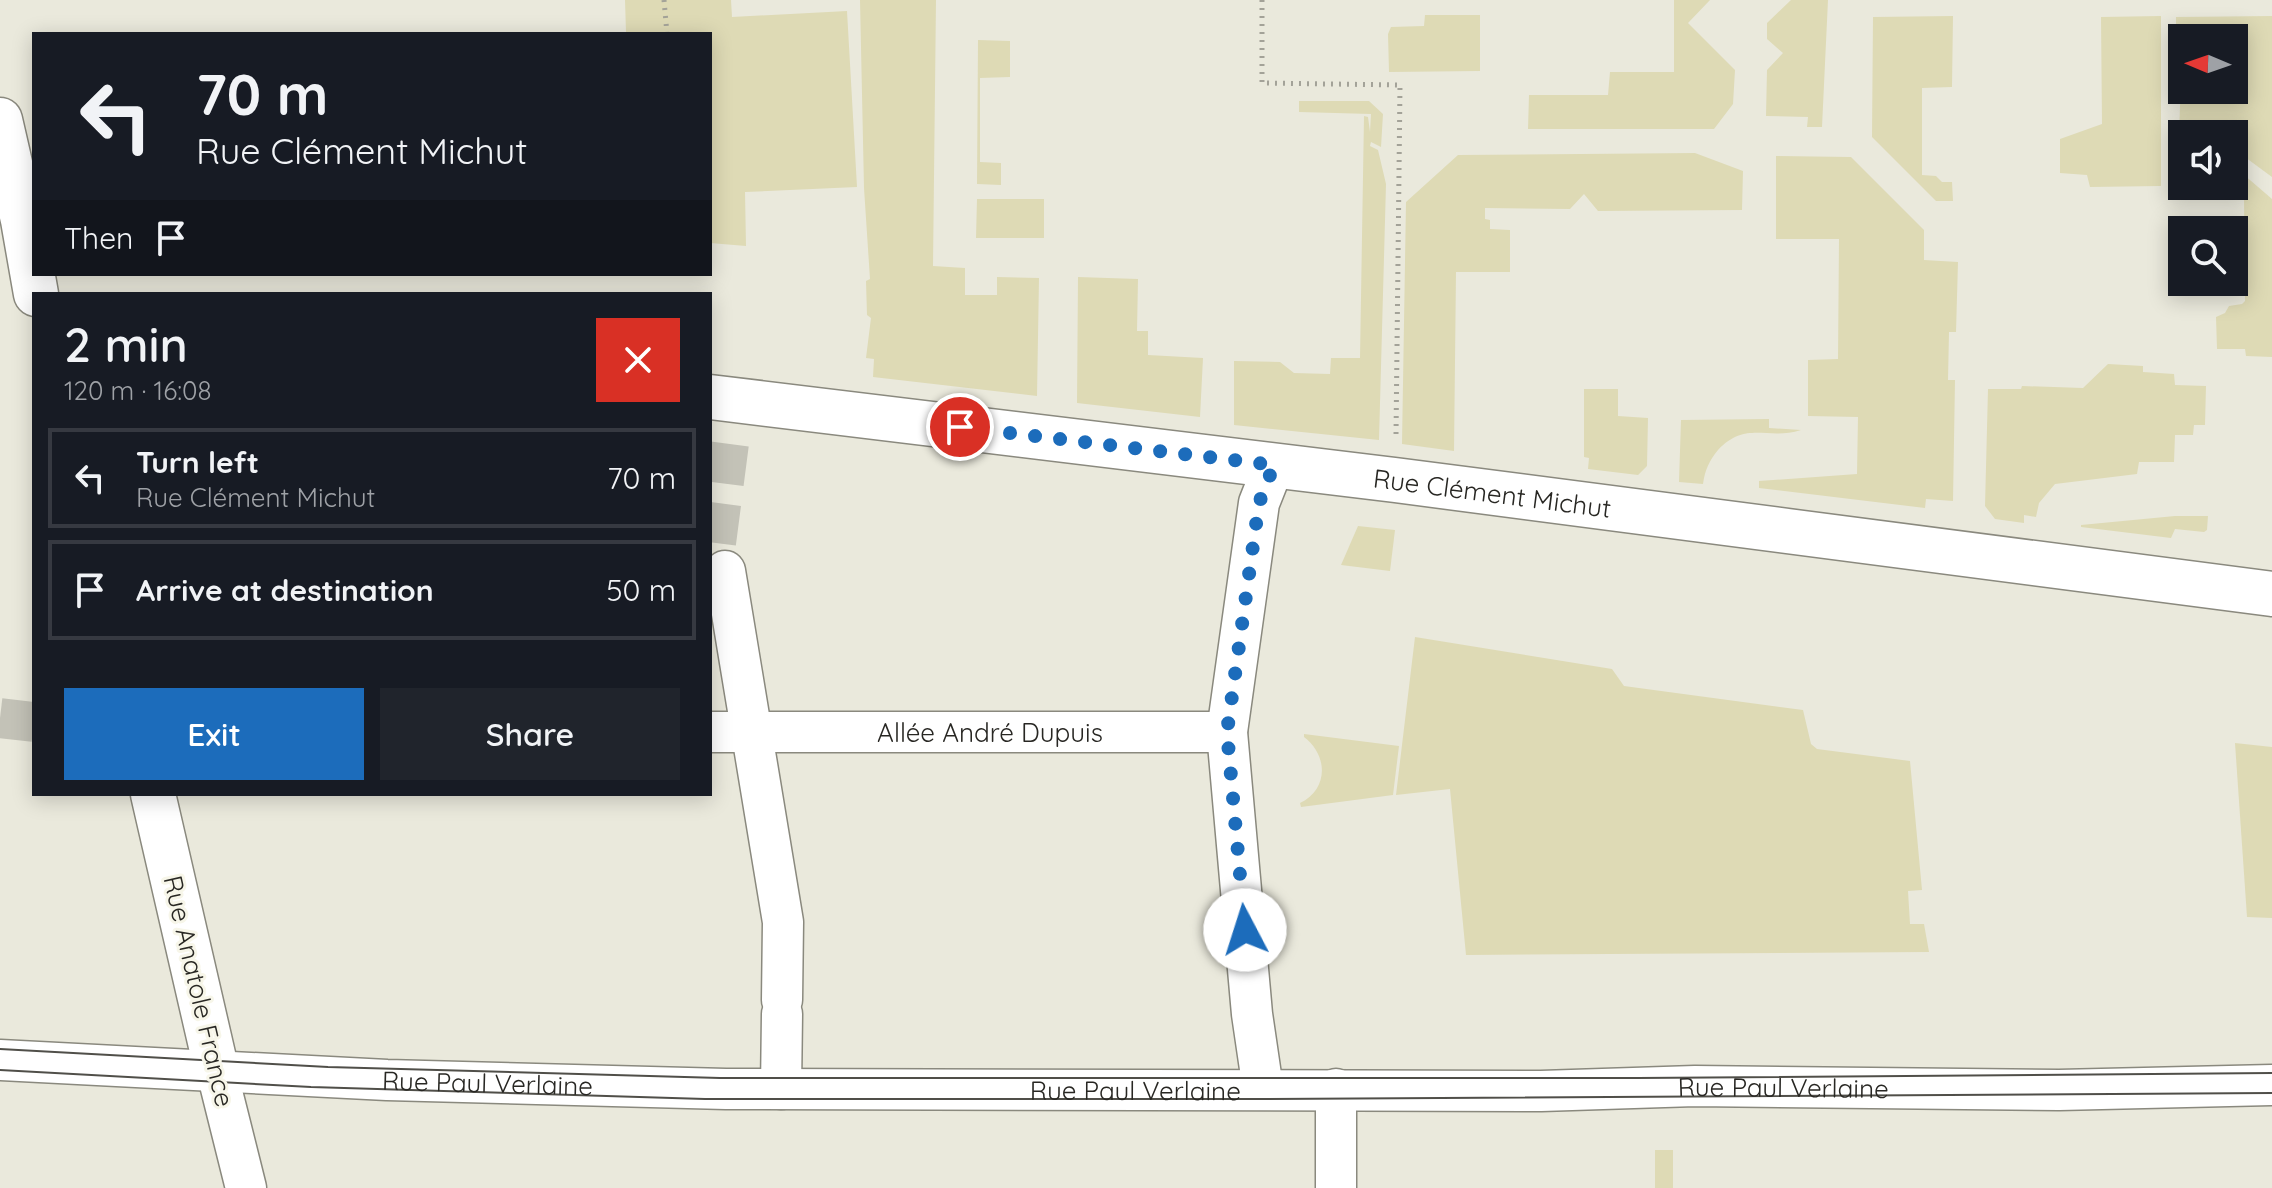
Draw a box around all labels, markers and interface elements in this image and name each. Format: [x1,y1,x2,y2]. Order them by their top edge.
north arrow [2168,24,2248,104]
map controls [2168,24,2248,296]
text: 70 m [196,59,328,129]
icon: left [64,64,168,168]
button: sound [2168,120,2248,200]
text: Rue Clément Michut [196,128,527,173]
icon: arrive [149,216,193,260]
button: search [2168,216,2248,296]
text: Then [64,219,133,257]
text: 2 min [64,314,188,374]
button: close [596,318,680,402]
text: 120 m · 16:08 [64,374,212,407]
pin [926,393,994,461]
icon: arrive [938,405,982,449]
text: Turn left [136,443,259,481]
icon: left [68,456,112,500]
text: 70 m [607,459,676,497]
street label: Rue Clément Michut [1371,461,1613,524]
text: Rue Clément Michut [136,481,375,514]
icon: arrive [68,568,112,612]
text: Arrive at destination [136,571,434,609]
text: 50 m [606,571,676,609]
button: Exit [64,688,364,780]
button: Share [380,688,680,780]
street label: Allée André Dupuis [877,716,1103,749]
street label: Rue Anatole France [156,872,242,1110]
position arrow [1203,888,1287,972]
street label: Rue Paul Verlaine [382,1063,593,1102]
street label: Rue Paul Verlaine [1677,1070,1889,1105]
street label: Rue Paul Verlaine [1030,1073,1241,1107]

